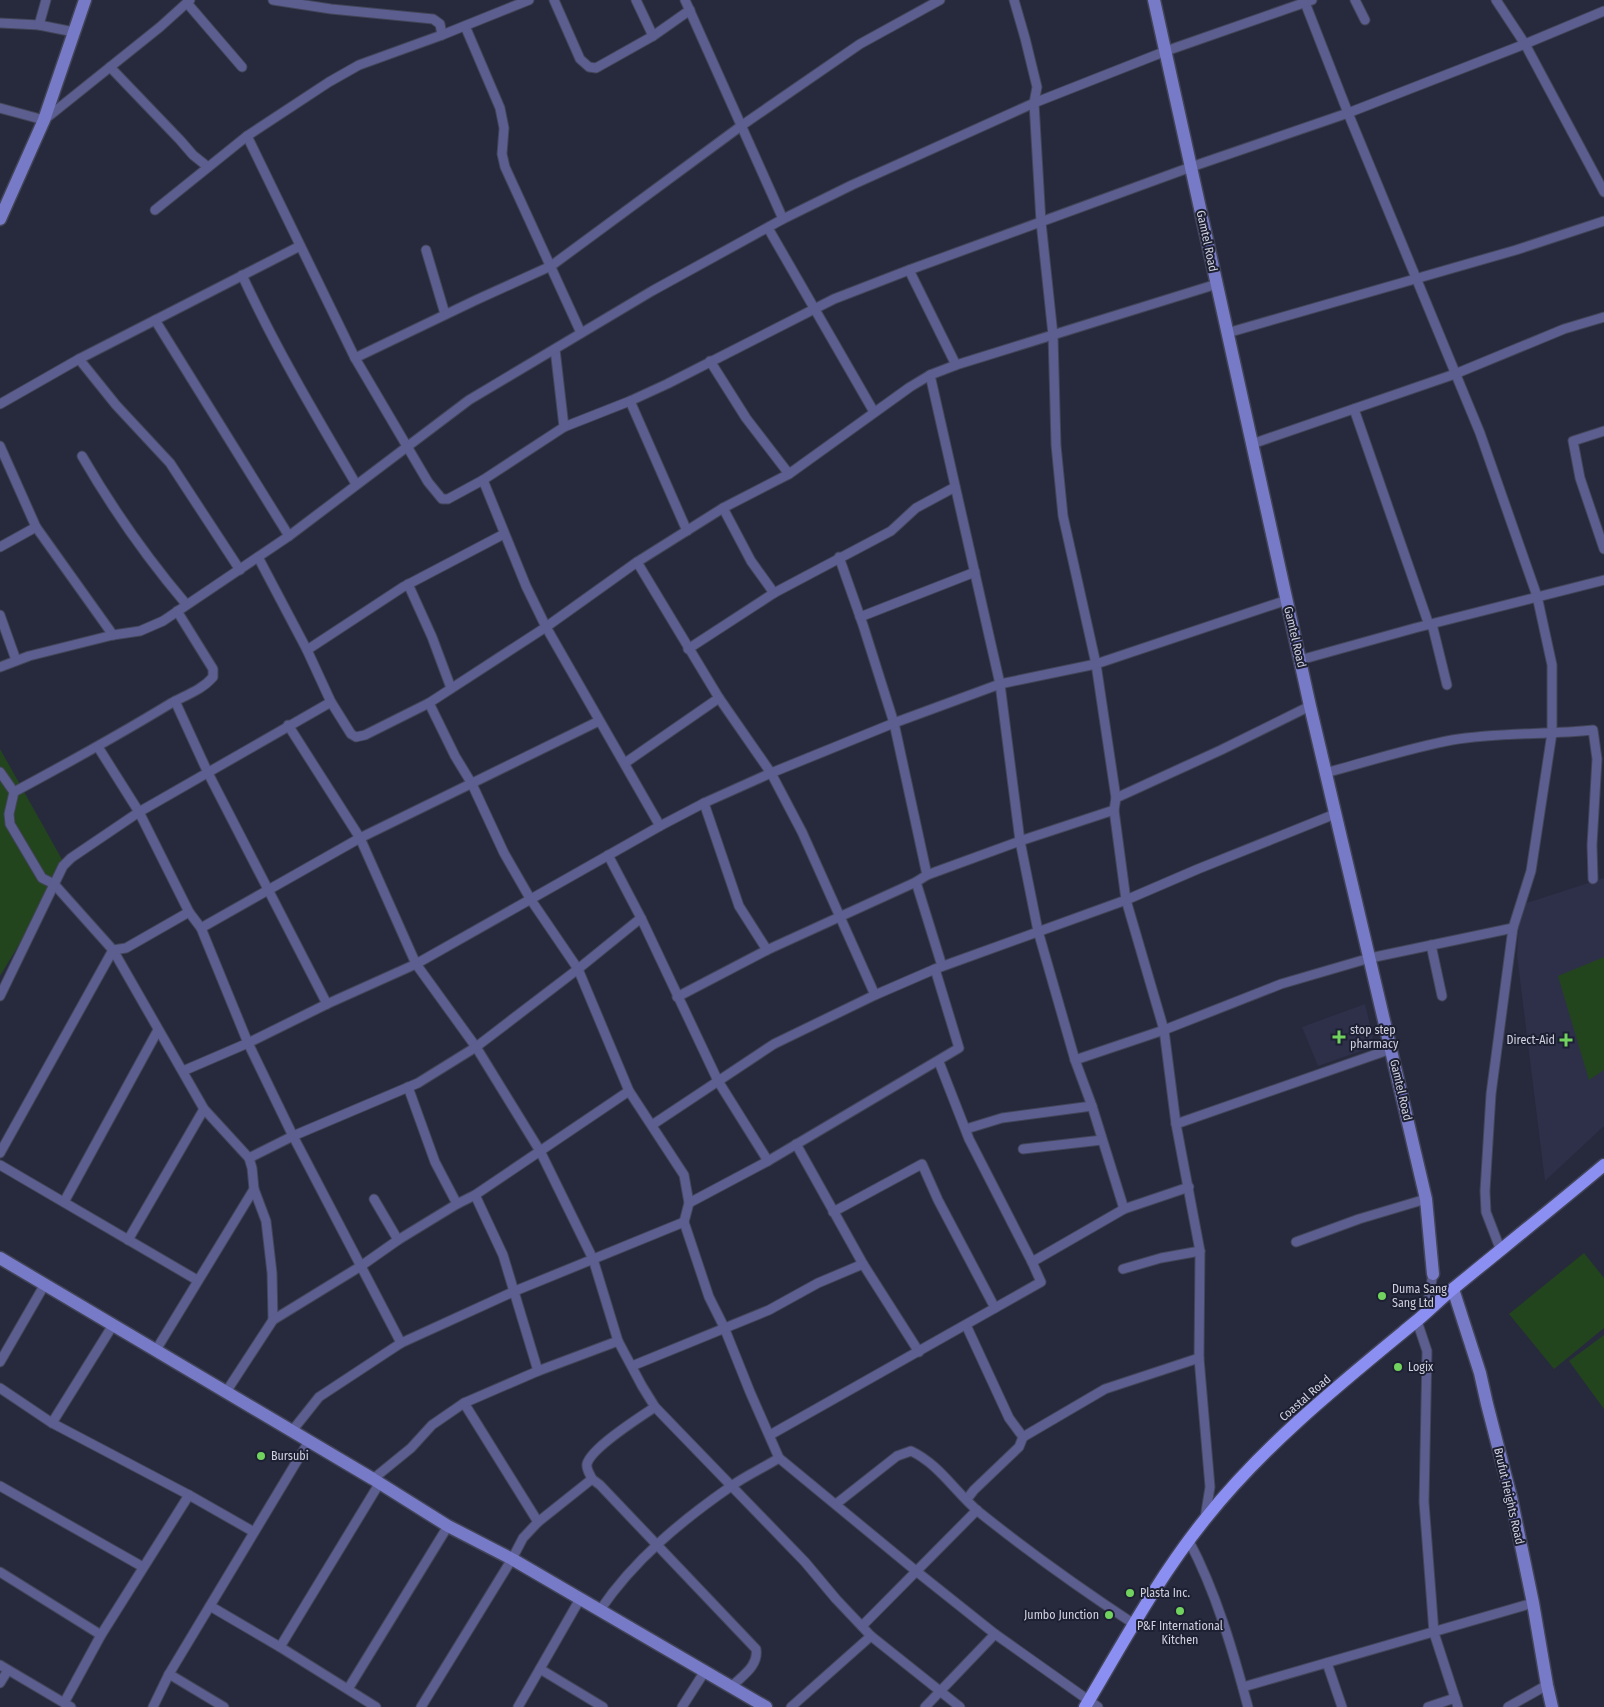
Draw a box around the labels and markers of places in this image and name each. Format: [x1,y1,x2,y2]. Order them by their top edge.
place label: stop step pharmacy [1350,1023,1399,1051]
marker: stop step pharmacy [1332,1030,1346,1044]
place label: Direct-Aid [1507,1033,1555,1047]
marker: Direct-Aid [1559,1033,1573,1047]
place label: Duma Sang Sang Ltd [1392,1282,1447,1310]
marker: Duma Sang Sang Ltd [1376,1290,1388,1302]
place label: Logix [1408,1360,1434,1374]
marker: Logix [1392,1361,1404,1373]
place label: Bursubi [271,1449,309,1463]
marker: Bursubi [255,1450,267,1462]
place label: Plasta Inc. [1140,1586,1190,1600]
marker: Plasta Inc. [1124,1587,1136,1599]
marker: P&F International Kitchen [1174,1605,1186,1617]
place label: Jumbo Junction [1024,1608,1099,1622]
marker: Jumbo Junction [1103,1609,1115,1621]
place label: P&F International Kitchen [1137,1619,1223,1647]

